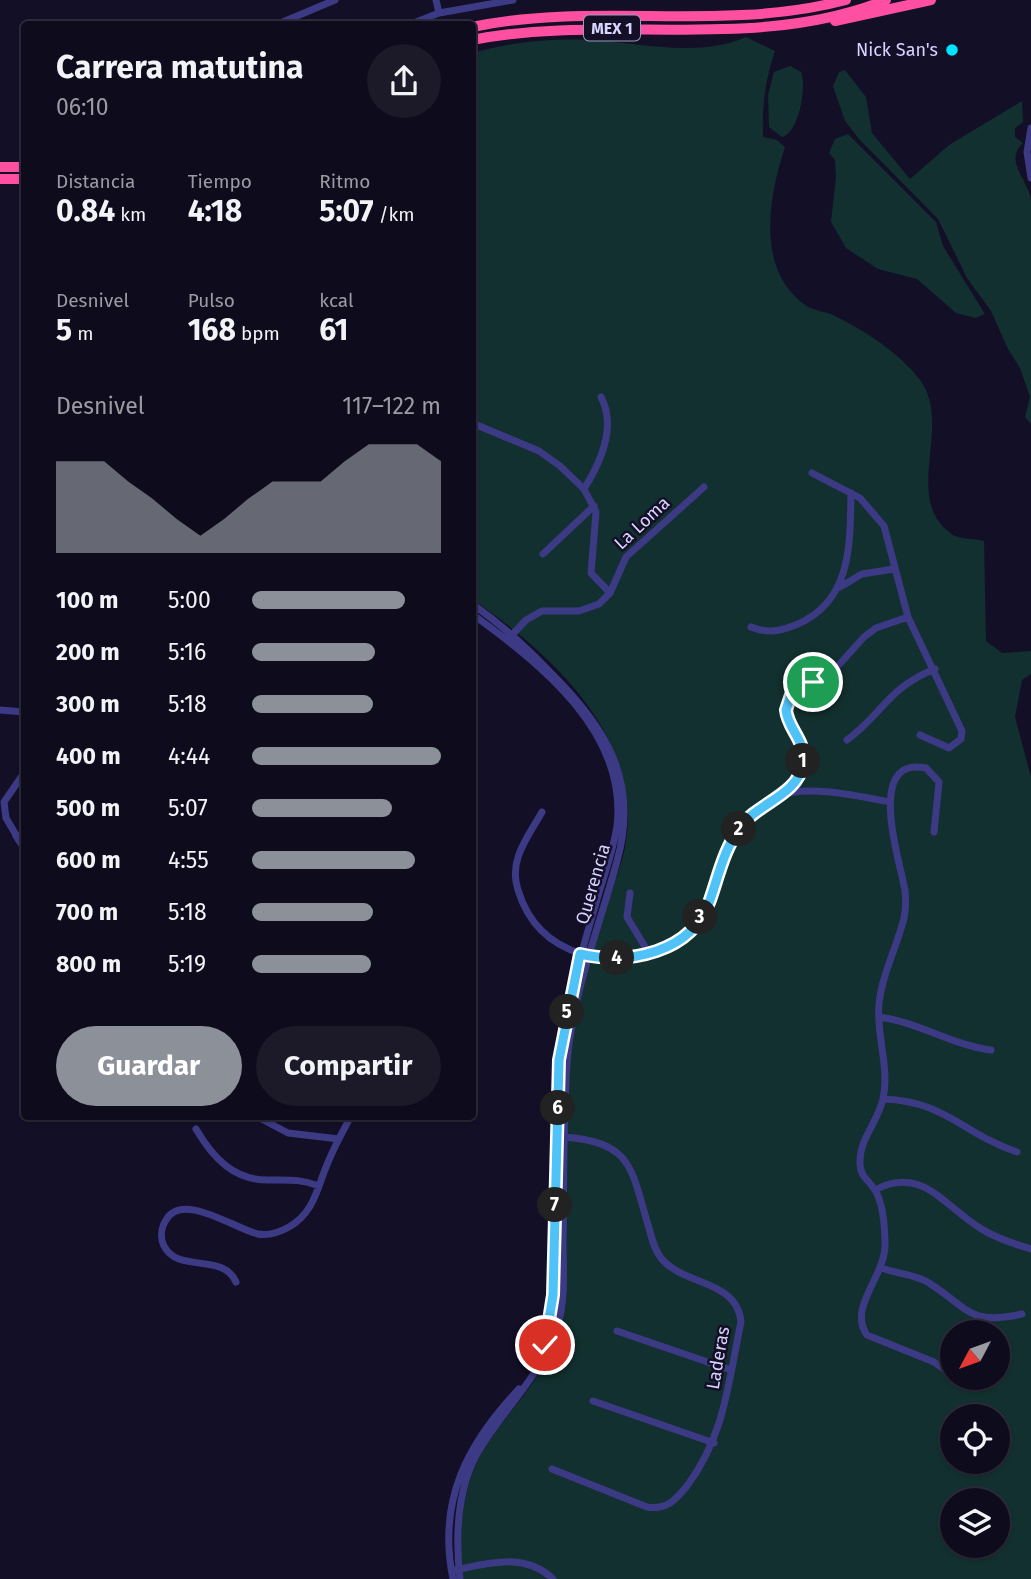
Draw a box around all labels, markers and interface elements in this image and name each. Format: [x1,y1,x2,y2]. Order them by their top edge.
road number: MEX 1 [584,16,640,40]
place label: Nick San's [856,39,938,61]
marker: Nick San's [944,42,960,58]
button: share [367,44,441,118]
text: Carrera matutina [56,48,303,86]
text: 06:10 [56,93,109,121]
text: Distancia [56,170,135,193]
text: Tiempo [188,170,252,193]
text: Ritmo [319,170,370,193]
text: 0.84 [56,193,115,229]
text: 4:18 [188,193,242,229]
text: 5:07 [319,193,374,229]
text: km [115,203,146,226]
text: /km [374,203,415,226]
text: Desnivel [56,289,129,312]
text: Pulso [188,289,235,312]
text: kcal [319,289,354,312]
text: 5 [56,312,72,348]
text: 168 [188,312,236,348]
text: 61 [319,312,349,348]
text: m [72,322,93,345]
text: bpm [236,322,280,345]
text: Desnivel [56,392,145,420]
text: 117–122 m [342,392,441,420]
street label: La Loma [610,492,674,554]
text: 100 m [56,586,118,614]
text: 5:00 [168,586,211,614]
text: 200 m [56,638,120,666]
text: 5:16 [168,638,206,666]
pin [783,652,843,712]
icon: arrive [794,663,832,701]
text: 300 m [56,690,120,718]
text: 5:18 [168,690,207,718]
text: 400 m [56,742,121,770]
text: 4:44 [168,742,210,770]
pin: 1 [786,744,820,778]
text: 1 [798,749,807,772]
text: 500 m [56,794,120,822]
text: 5:07 [168,794,208,822]
pin: 2 [722,812,756,846]
text: 2 [734,817,743,840]
street label: Querencia [571,841,615,927]
text: 600 m [56,846,121,874]
text: 4:55 [168,846,209,874]
text: 700 m [56,898,118,926]
text: 5:18 [168,898,207,926]
pin: 3 [682,900,718,934]
text: 3 [695,905,704,928]
pin: 4 [600,940,634,976]
text: 4 [611,946,622,969]
text: 800 m [56,950,121,978]
text: 5:19 [168,950,206,978]
pin: 5 [550,995,584,1030]
text: 5 [561,1000,572,1023]
button: Guardar [56,1026,242,1106]
button: Compartir [256,1026,441,1106]
pin: 6 [540,1090,576,1126]
text: 6 [552,1096,563,1119]
pin: 7 [538,1188,572,1222]
text: 7 [550,1193,559,1216]
pin [515,1315,575,1375]
north arrow [940,1320,1010,1390]
map controls [940,1320,1010,1558]
street label: Laderas [702,1325,734,1391]
icon: check [526,1326,564,1364]
button: locate [940,1404,1010,1474]
button: layers [940,1488,1010,1558]

